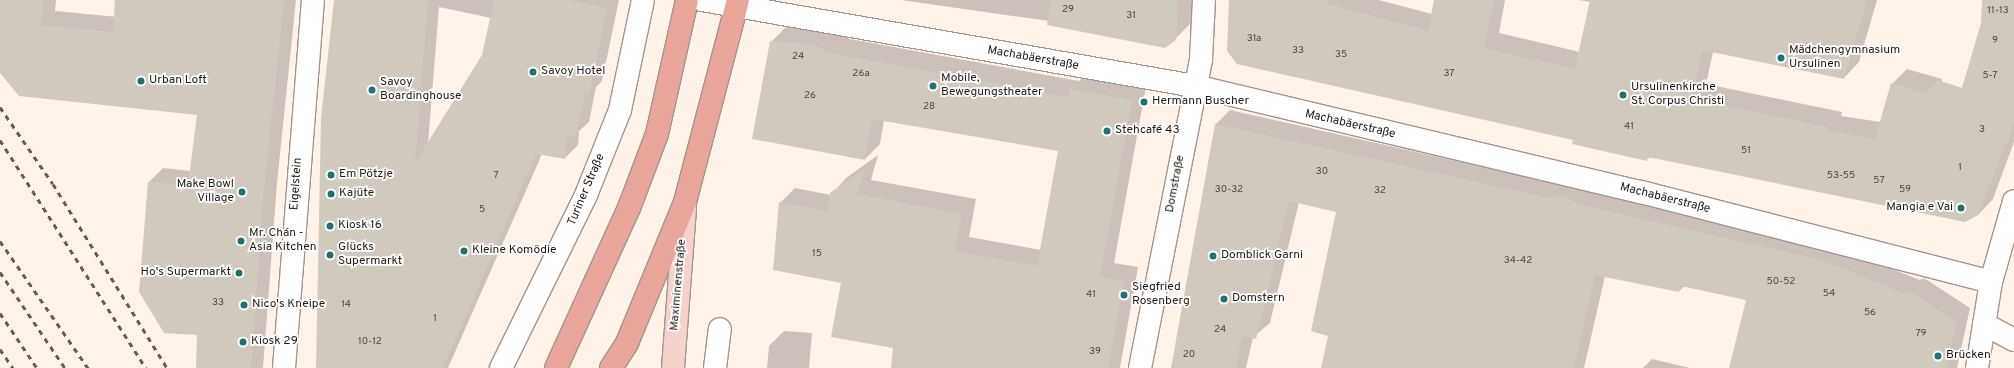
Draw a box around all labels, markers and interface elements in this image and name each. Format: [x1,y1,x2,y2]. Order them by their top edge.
house number: 29 [1062,4,1074,16]
house number: 11-13 [1987,5,2009,17]
house number: 31 [1126,10,1136,22]
house number: 31a [1247,33,1261,45]
house number: 9 [1992,35,1998,47]
street label: Machabäerstraße [986,44,1080,74]
place label: Mädchengymnasium Ursulinen [1789,44,1900,72]
house number: 33 [1292,45,1304,57]
house number: 35 [1335,49,1347,61]
house number: 24 [792,51,804,63]
marker: Mädchengymnasium Ursulinen [1776,53,1786,63]
place label: Savoy Hotel [541,65,605,79]
marker: Savoy Hotel [528,67,538,77]
house number: 26a [852,68,870,80]
house number: 37 [1443,68,1455,80]
house number: 5-7 [1983,70,1997,82]
place label: Mobile, Bewegungstheater [941,72,1043,100]
place label: Urban Loft [149,74,207,88]
marker: Urban Loft [136,76,146,86]
place label: Savoy Boardinghouse [380,76,462,104]
marker: Mobile, Bewegungstheater [928,81,938,91]
place label: Ursulinenkirche St. Corpus Christi [1631,81,1724,109]
marker: Savoy Boardinghouse [367,85,377,95]
house number: 26 [804,90,816,102]
marker: Ursulinenkirche St. Corpus Christi [1618,90,1628,100]
place label: Hermann Buscher [1152,95,1249,109]
marker: Hermann Buscher [1139,97,1149,107]
house number: 28 [923,101,935,113]
street label: Machabäerstraße [1303,108,1397,142]
house number: 41 [1624,121,1634,133]
place label: Stehcafé 43 [1115,124,1180,138]
house number: 3 [1979,124,1985,136]
marker: Stehcafé 43 [1102,126,1112,136]
house number: 51 [1741,145,1751,157]
street label: Turiner Straße [565,152,609,228]
street label: Domstraße [1163,154,1189,214]
street label: Eigelstein [288,157,306,211]
house number: 1 [1958,162,1962,174]
house number: 30 [1316,166,1328,178]
place label: Em Pötzje [339,168,393,182]
marker: Em Pötzje [326,170,336,180]
house number: 7 [493,170,499,182]
house number: 53-55 [1827,170,1855,182]
house number: 57 [1873,175,1885,187]
place label: Make Bowl Village [177,178,234,206]
street label: Machabäerstraße [1618,181,1712,217]
house number: 30-32 [1215,184,1243,196]
house number: 59 [1899,184,1911,196]
house number: 32 [1374,185,1386,197]
marker: Make Bowl Village [237,187,247,197]
place label: Kajüte [339,187,374,201]
marker: Kajüte [326,189,336,199]
place label: Mangia e Vai [1886,201,1953,215]
marker: Mangia e Vai [1956,203,1966,213]
house number: 5 [479,204,485,216]
place label: Kiosk 16 [338,219,382,233]
marker: Kiosk 16 [325,221,335,231]
place label: Mr. Chán - Asia Kitchen [249,227,317,255]
marker: Mr. Chán - Asia Kitchen [236,236,246,246]
street label: Maximinenstraße [668,239,690,331]
place label: Glücks Supermarkt [338,241,402,269]
place label: Kleine Komödie [472,244,557,258]
marker: Kleine Komödie [459,246,469,256]
house number: 15 [812,248,822,260]
place label: Domblick Garni [1221,249,1303,263]
marker: Glücks Supermarkt [325,250,335,260]
marker: Domblick Garni [1208,251,1218,261]
house number: 34-42 [1504,255,1532,267]
place label: Ho's Supermarkt [141,266,231,280]
marker: Ho's Supermarkt [234,268,244,278]
house number: 50-52 [1767,276,1795,288]
place label: Siegfried Rosenberg [1132,281,1190,309]
house number: 54 [1823,288,1835,300]
house number: 41 [1086,289,1096,301]
marker: Siegfried Rosenberg [1119,290,1129,300]
place label: Domstern [1232,292,1285,306]
marker: Domstern [1219,294,1229,304]
house number: 33 [212,297,224,309]
place label: Nico's Kneipe [252,298,325,312]
house number: 14 [341,299,351,311]
marker: Nico's Kneipe [239,300,249,310]
house number: 56 [1864,307,1876,319]
house number: 1 [433,313,437,325]
house number: 24 [1214,324,1226,336]
house number: 79 [1915,328,1927,340]
place label: Kiosk 29 [251,335,298,349]
house number: 10-12 [358,336,382,348]
marker: Kiosk 29 [238,337,248,347]
house number: 39 [1089,346,1101,358]
house number: 20 [1183,349,1195,361]
place label: Brücken [1946,349,1991,363]
marker: Brücken [1933,351,1943,361]

